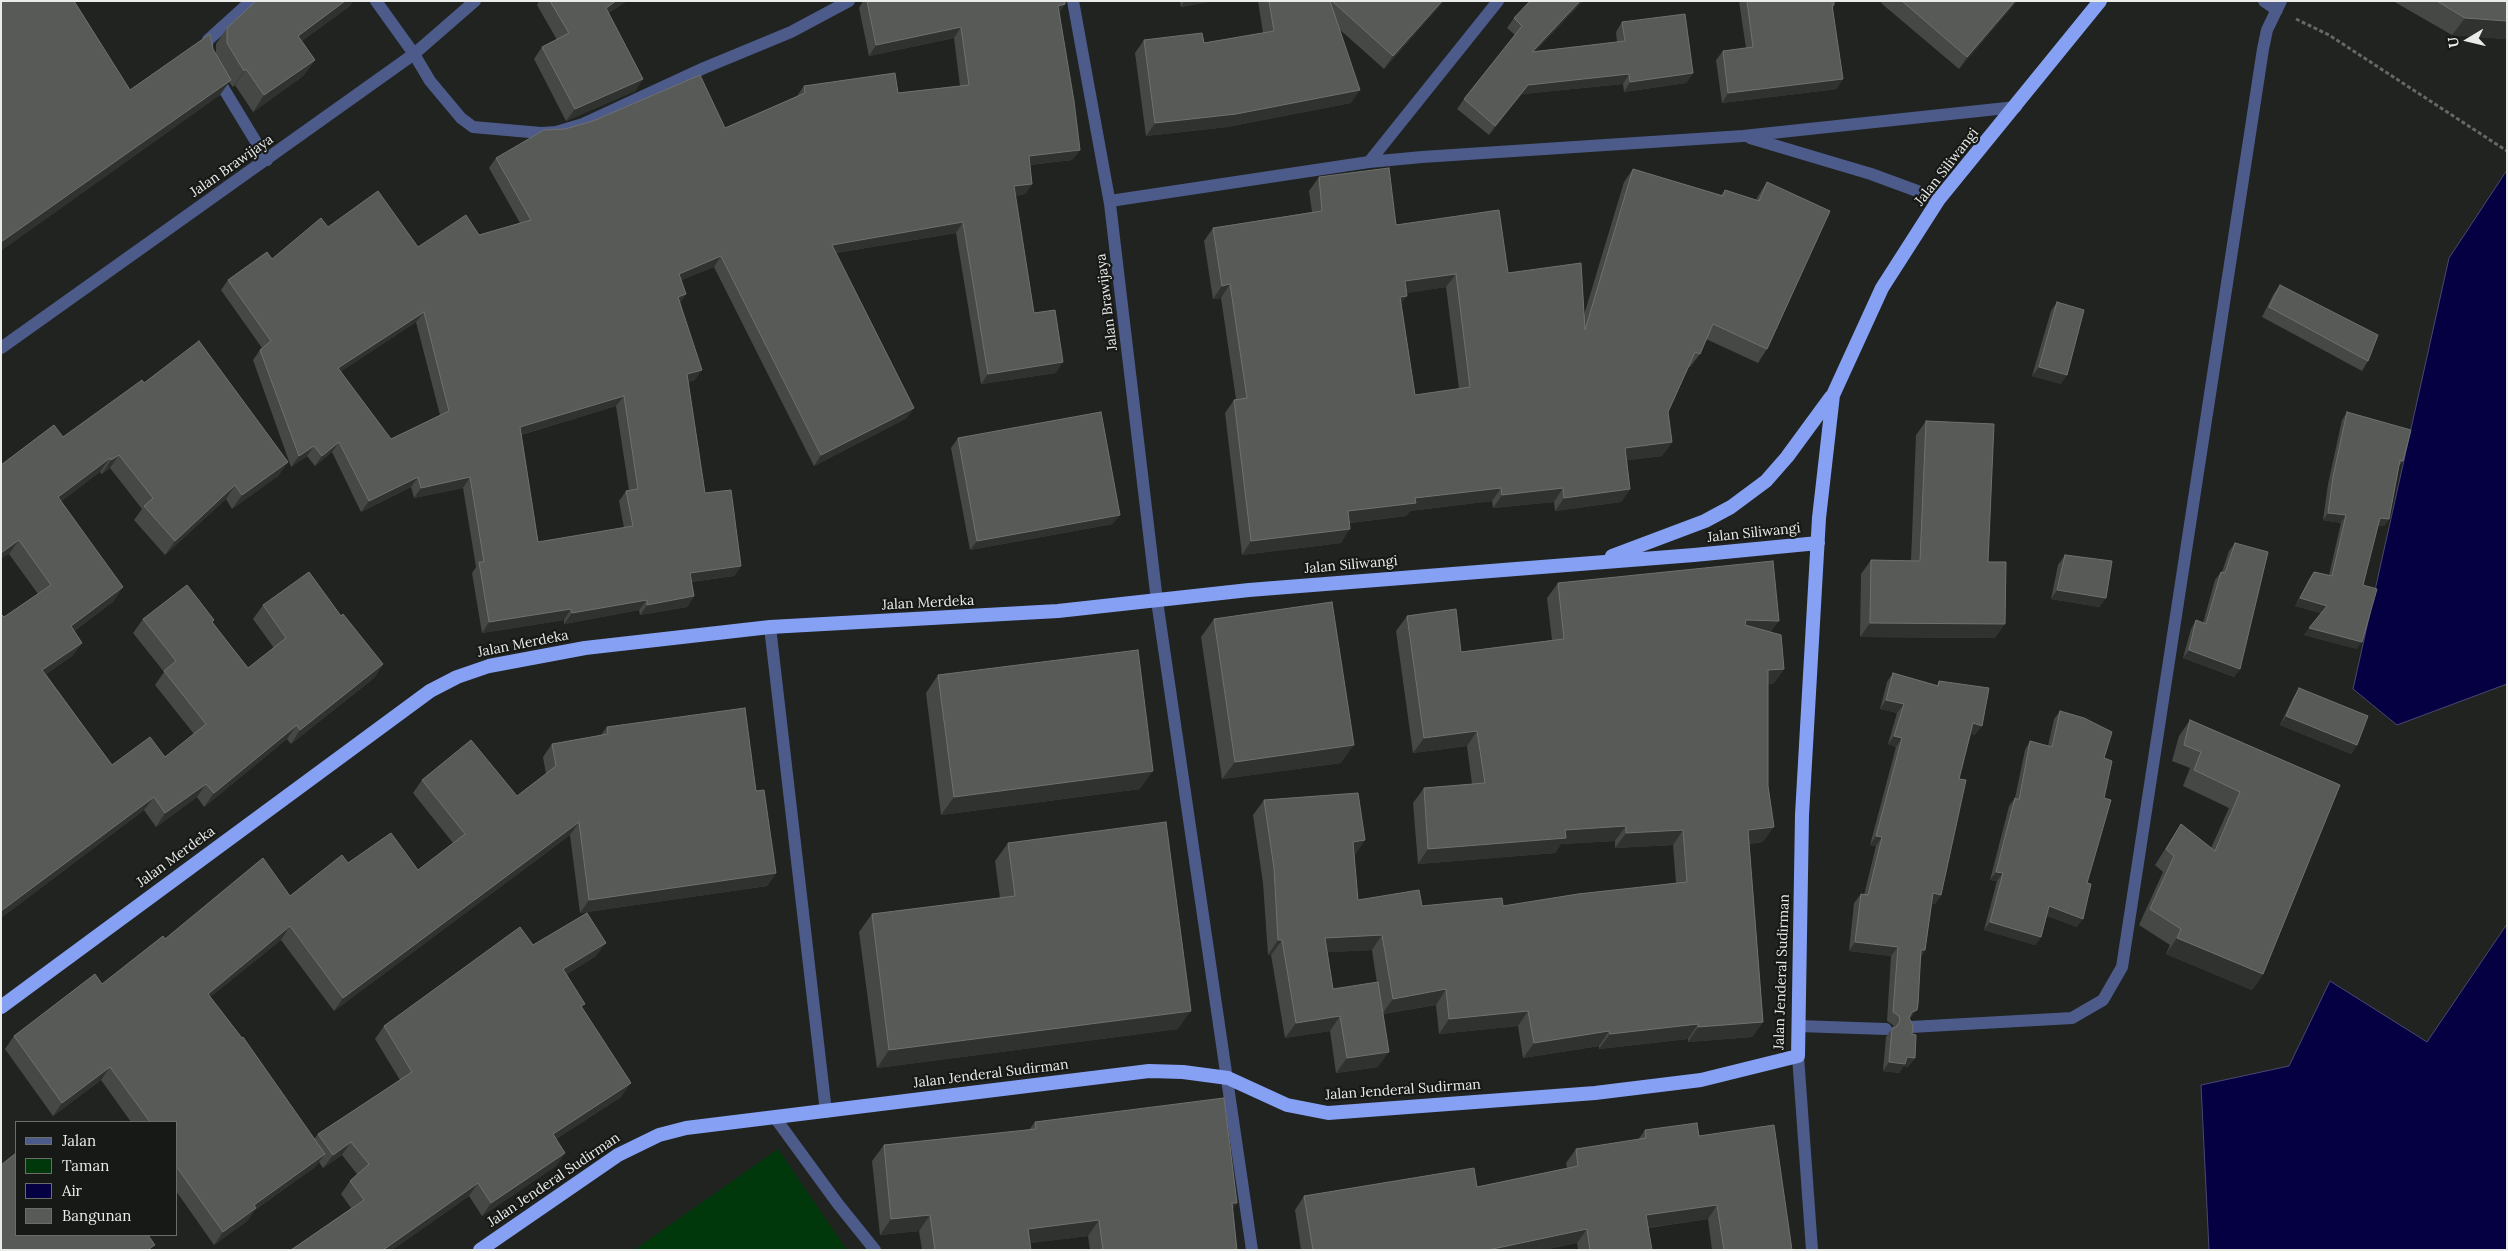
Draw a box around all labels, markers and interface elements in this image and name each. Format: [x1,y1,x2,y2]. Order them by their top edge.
north arrow [2443,15,2493,65]
text: U [2443,36,2463,49]
street label: Jalan Siliwangi [1912,125,1982,209]
street label: Jalan Brawijaya [187,131,277,201]
street label: Jalan Brawijaya [1093,253,1121,351]
street label: Jalan Siliwangi [1707,520,1801,546]
street label: Jalan Siliwangi [1304,553,1398,577]
street label: Jalan Merdeka [881,592,975,614]
street label: Jalan Merdeka [476,627,570,661]
street label: Jalan Merdeka [134,823,218,891]
street label: Jalan Jenderal Sudirman [1771,894,1793,1050]
street label: Jalan Jenderal Sudirman [913,1056,1069,1092]
street label: Jalan Jenderal Sudirman [1325,1076,1481,1104]
legend [15,1121,178,1236]
street label: Jalan Jenderal Sudirman [485,1129,623,1231]
text: Jalan [62,1131,96,1150]
text: Taman [62,1156,109,1175]
text: Air [62,1181,82,1200]
text: Bangunan [62,1206,131,1225]

